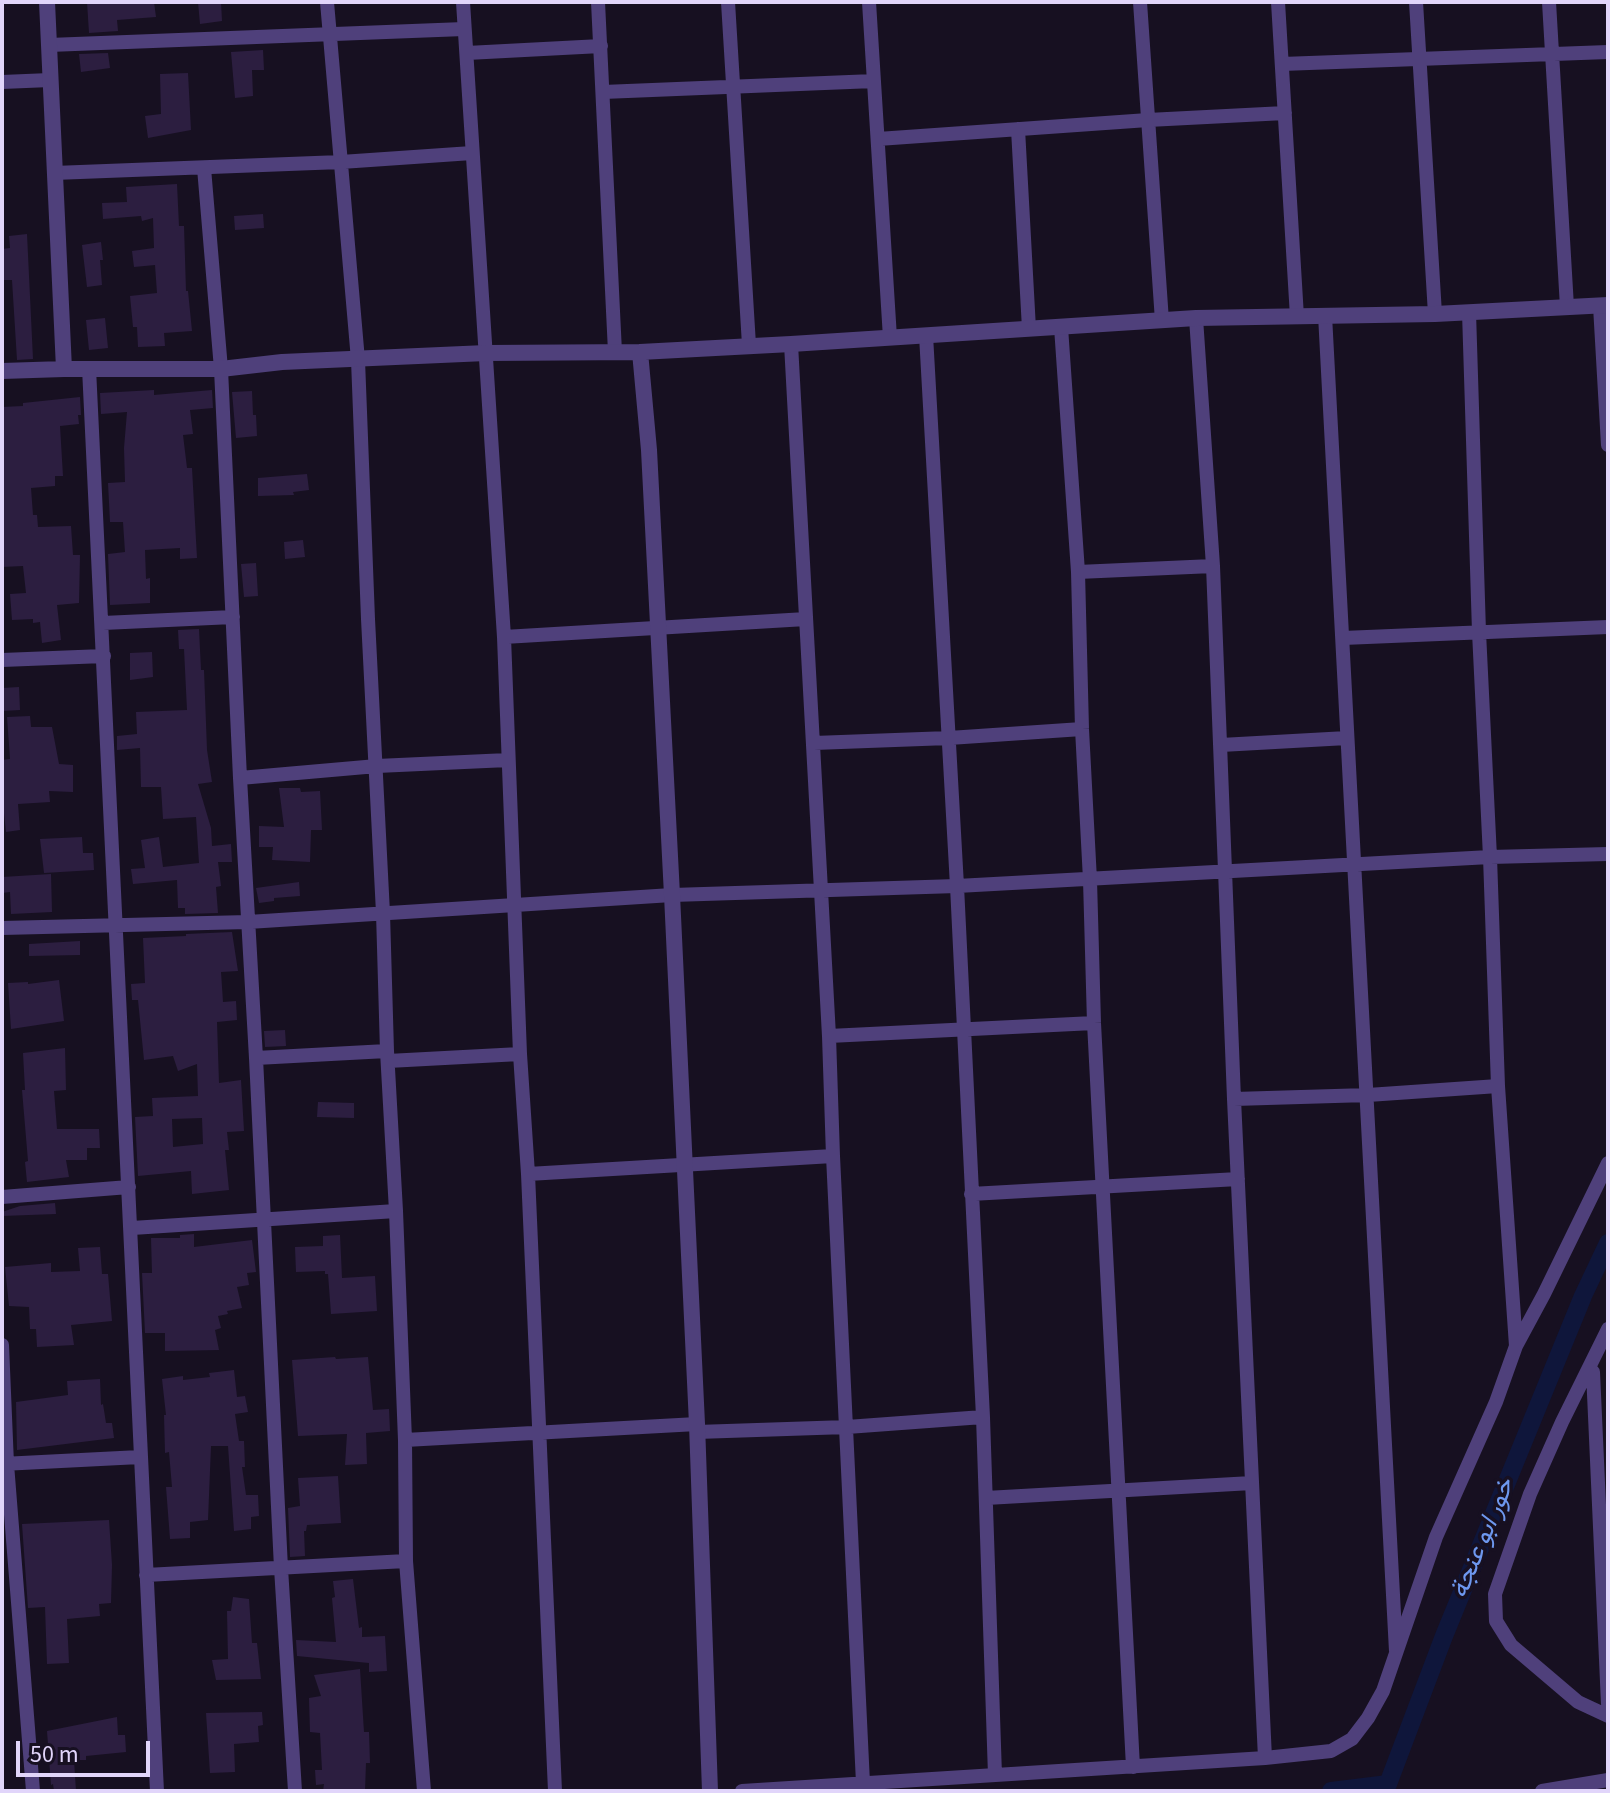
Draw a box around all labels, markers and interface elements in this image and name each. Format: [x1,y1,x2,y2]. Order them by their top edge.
water label: خور ابو عنجة [1445,1474,1523,1604]
scale bar [20,1725,154,1775]
text: 50 m [30,1737,79,1772]

